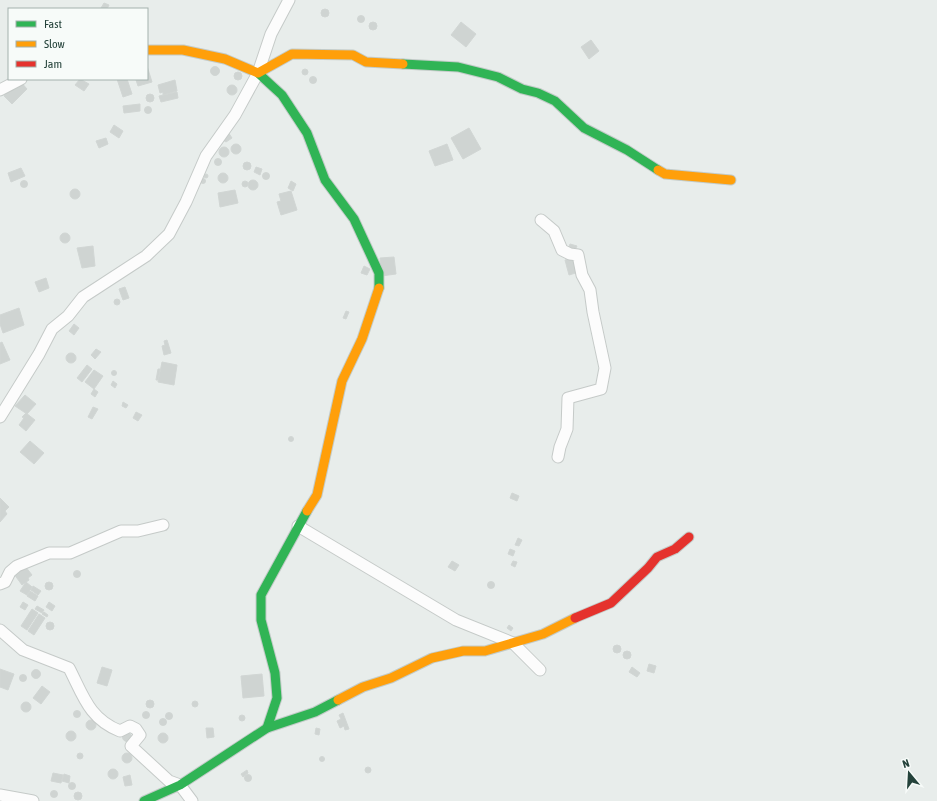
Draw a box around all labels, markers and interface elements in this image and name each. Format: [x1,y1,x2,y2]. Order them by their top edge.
legend [8,8,148,80]
text: Fast [44,17,62,31]
text: Slow [44,37,65,51]
text: Jam [44,57,62,71]
north arrow [889,753,929,793]
text: N [901,757,911,770]

